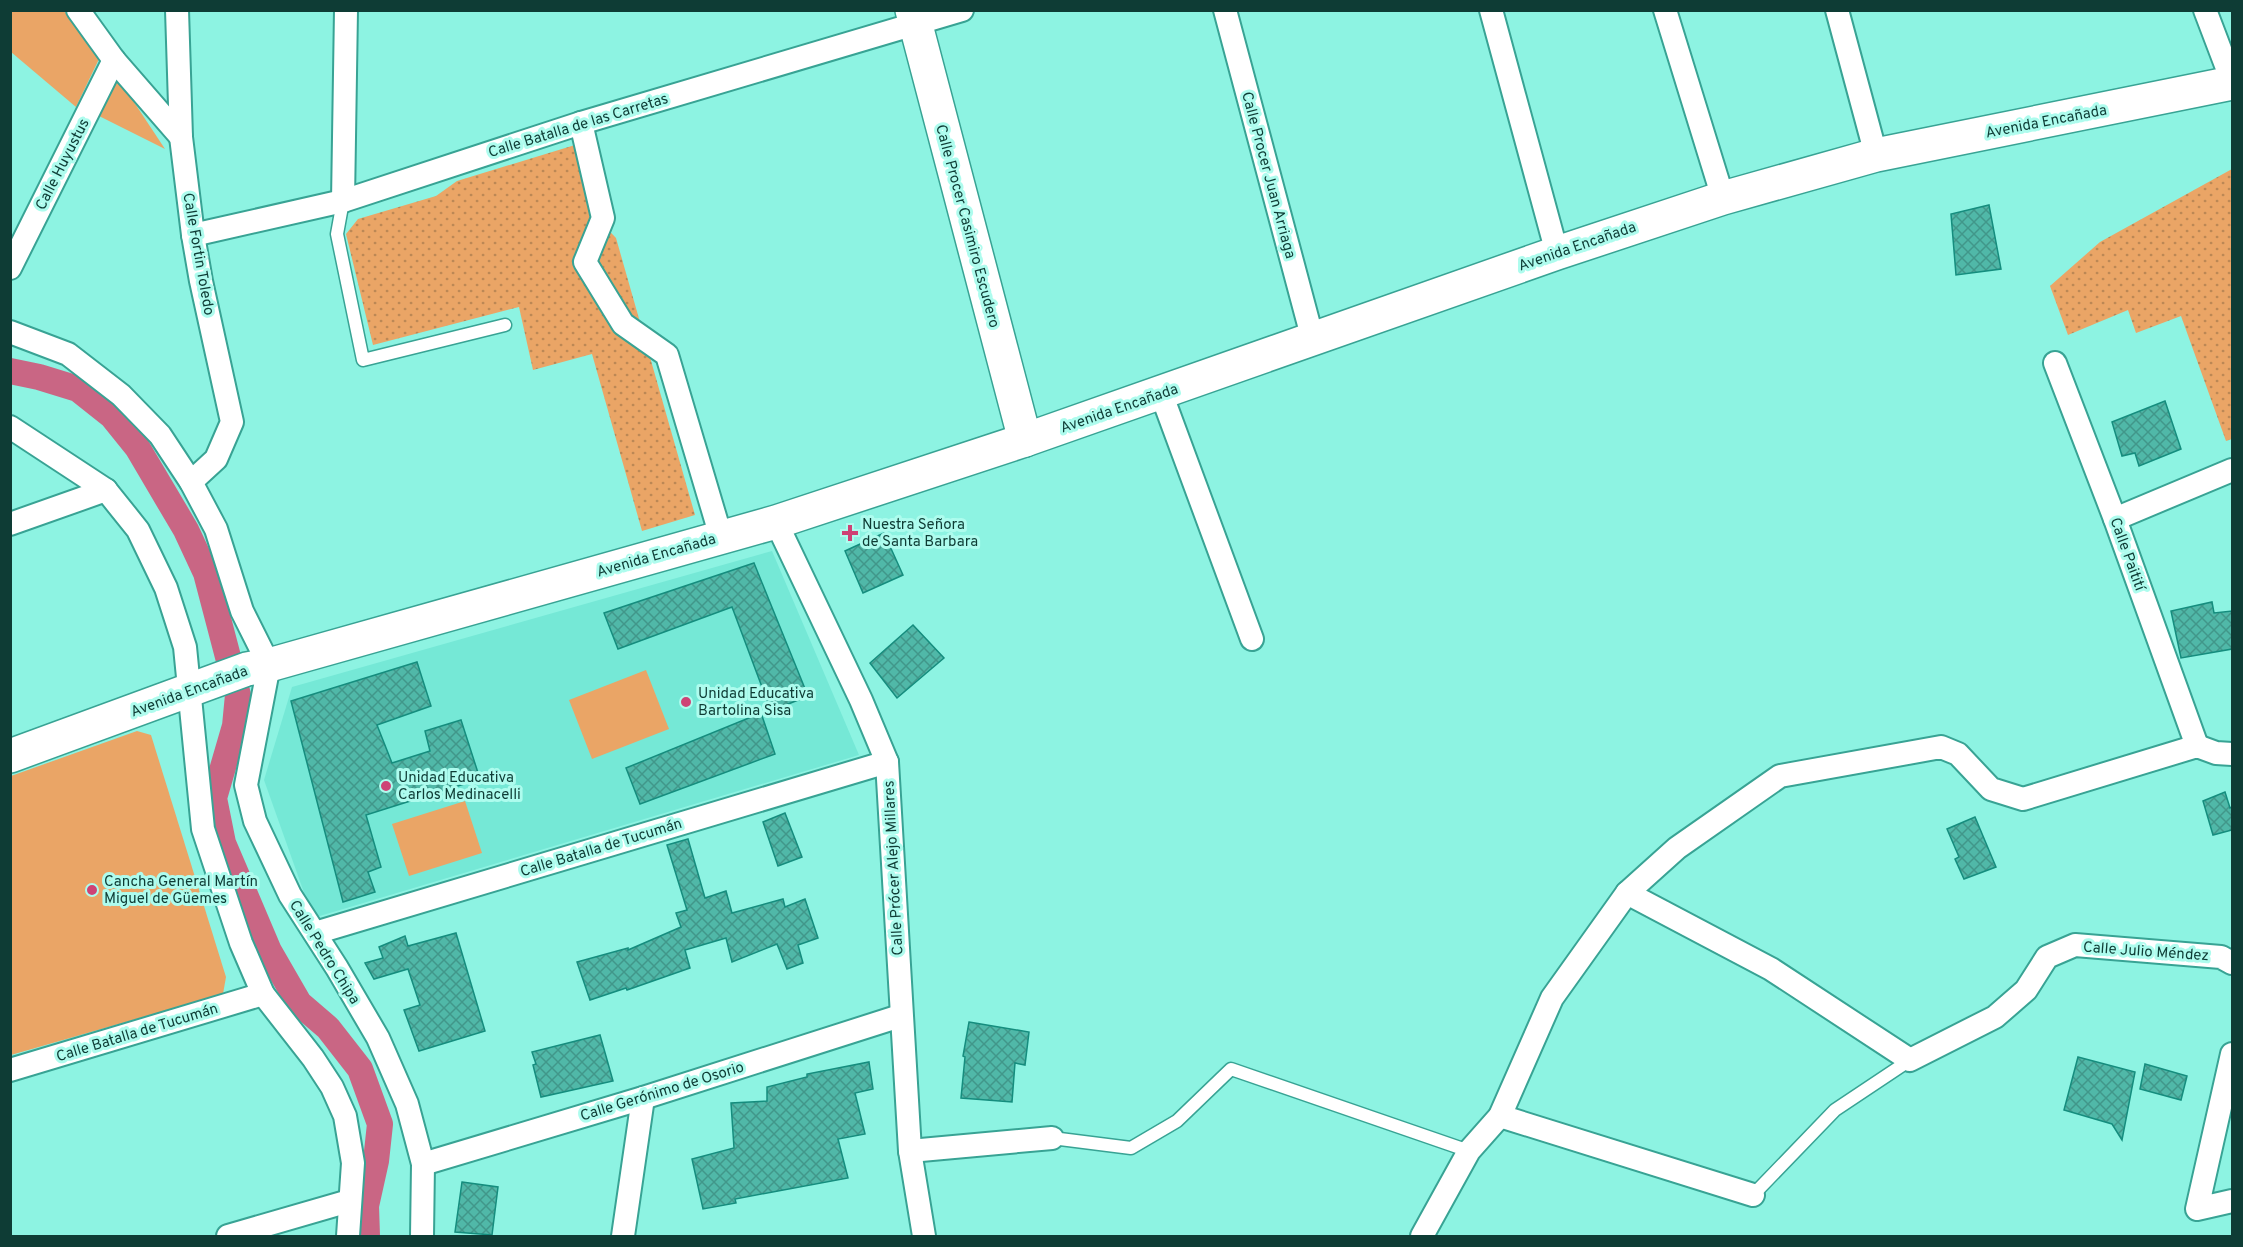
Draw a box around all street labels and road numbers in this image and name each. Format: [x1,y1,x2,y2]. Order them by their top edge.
street label: Calle Batalla de las Carretas [486,90,671,163]
street label: Calle Procer Juan Arriaga [1236,90,1299,261]
street label: Avenida Encañada [1984,101,2109,144]
street label: Calle Huyustus [32,116,95,214]
street label: Calle Procer Casimiro Escudero [930,123,1003,330]
street label: Calle Fortin Toledo [177,192,218,317]
street label: Avenida Encañada [1516,218,1639,276]
street label: Avenida Encañada [1058,380,1181,438]
street label: Calle Paitití [2105,515,2149,595]
street label: Avenida Encañada [595,530,718,583]
street label: Avenida Encañada [128,662,251,722]
street label: Calle Prócer Alejo Millares [880,780,909,956]
street label: Calle Batalla de Tucumán [518,815,685,882]
street label: Calle Pedro Chipa [284,897,363,1008]
street label: Calle Julio Méndez [2082,939,2209,966]
street label: Calle Batalla de Tucumán [54,1000,221,1067]
street label: Calle Gerónimo de Osorio [578,1058,747,1126]

